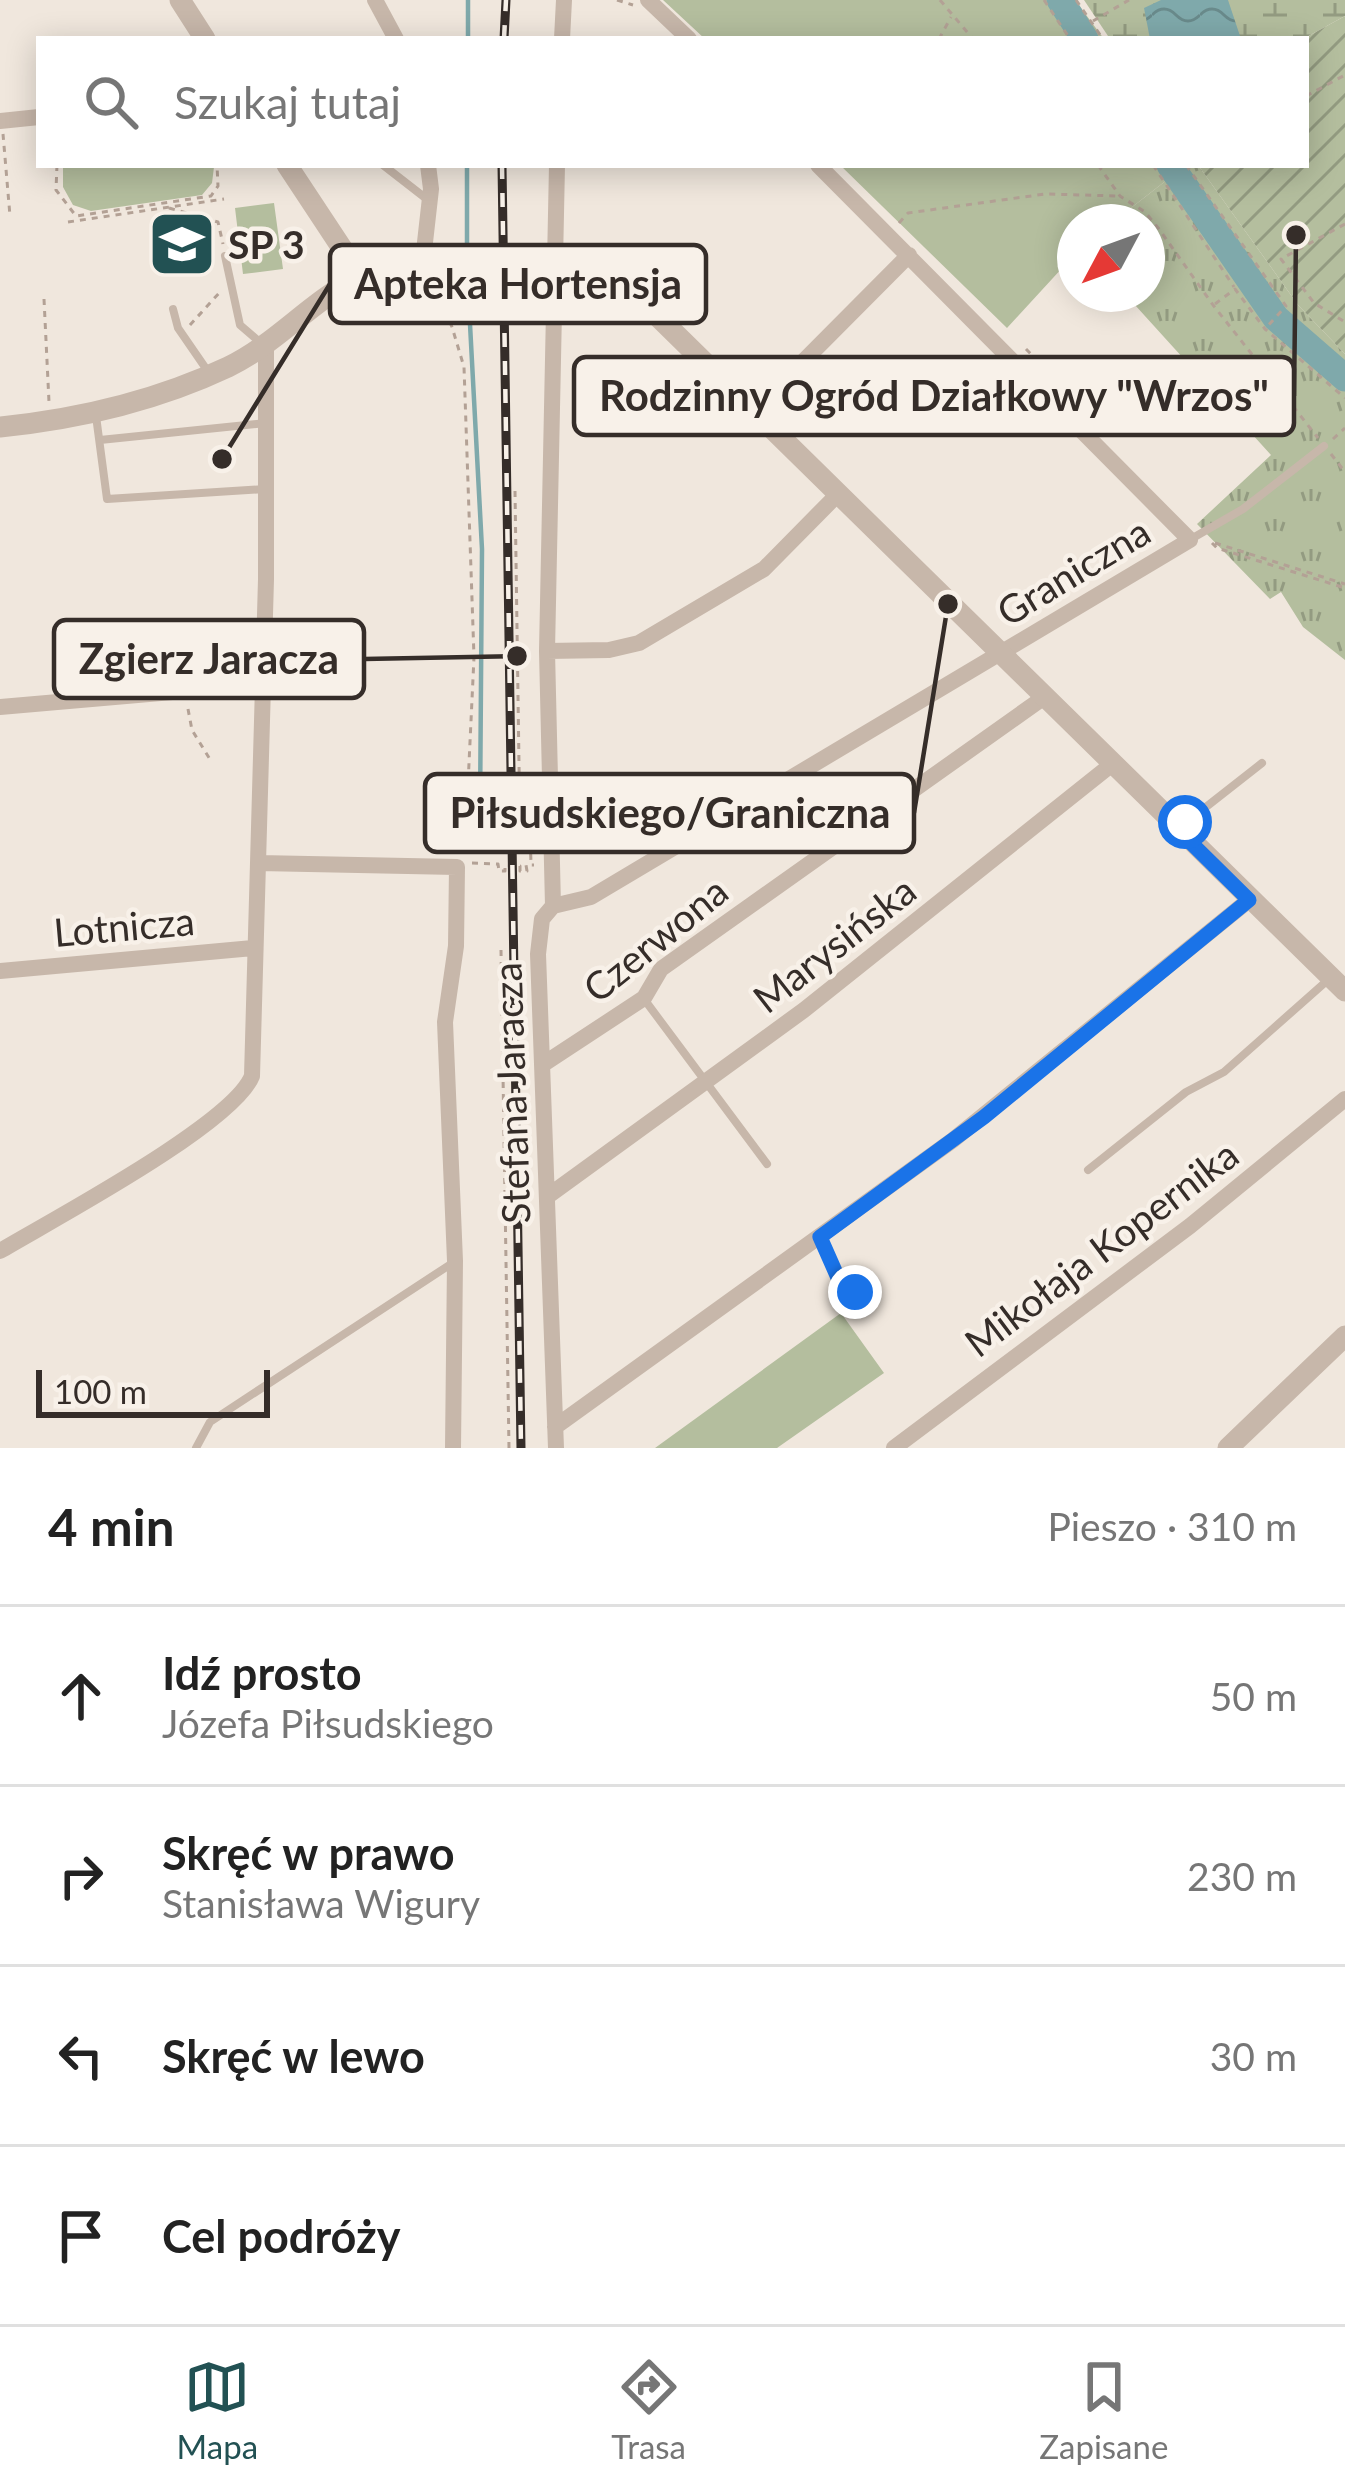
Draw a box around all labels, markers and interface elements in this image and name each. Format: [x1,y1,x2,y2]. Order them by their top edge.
search box [36,36,1309,168]
icon: search [78,69,144,135]
text: Szukaj tutaj [174,75,401,129]
north arrow [1057,204,1165,312]
school or university icon: SP 3 [147,209,217,279]
place label: SP 3 [228,221,305,267]
callout: Apteka Hortensja [330,245,706,323]
text: Apteka Hortensja [353,258,682,308]
callout: Rodzinny Ogród Działkowy "Wrzos" [574,357,1294,435]
text: Rodzinny Ogród Działkowy "Wrzos" [599,370,1269,420]
street label: Graniczna [988,508,1158,634]
callout: Zgierz Jaracza [54,620,364,698]
text: Zgierz Jaracza [79,633,339,683]
callout: Piłsudskiego/Graniczna [425,774,914,852]
text: Piłsudskiego/Graniczna [449,787,891,837]
route start [1158,795,1212,849]
street label: Marysińska [744,866,924,1022]
street label: Czerwona [574,867,736,1011]
street label: Lotnicza [52,897,196,955]
street label: Stefana Jaracza [483,962,539,1224]
street label: Mikołaja Kopernika [956,1130,1246,1366]
route end [828,1265,882,1319]
scale bar [36,1364,270,1417]
text: 100 m [54,1371,147,1411]
text: 4 min [48,1496,174,1557]
text: Pieszo · 310 m [1047,1503,1297,1549]
text: Idź prosto [162,1646,362,1700]
icon: ahead [48,1663,114,1729]
text: 50 m [1210,1673,1297,1719]
text: Józefa Piłsudskiego [162,1700,494,1746]
text: Skręć w prawo [162,1826,455,1880]
icon: right [48,1843,114,1909]
text: 230 m [1187,1853,1297,1899]
text: Stanisława Wigury [162,1880,480,1926]
icon: left [48,2023,114,2089]
text: Skręć w lewo [162,2029,425,2083]
text: 30 m [1210,2033,1297,2079]
icon: arrive [48,2203,114,2269]
text: Cel podróży [162,2209,400,2263]
tab: Mapa [177,2354,258,2466]
tab: Trasa [611,2354,686,2466]
tab: Zapisane [1039,2354,1168,2466]

